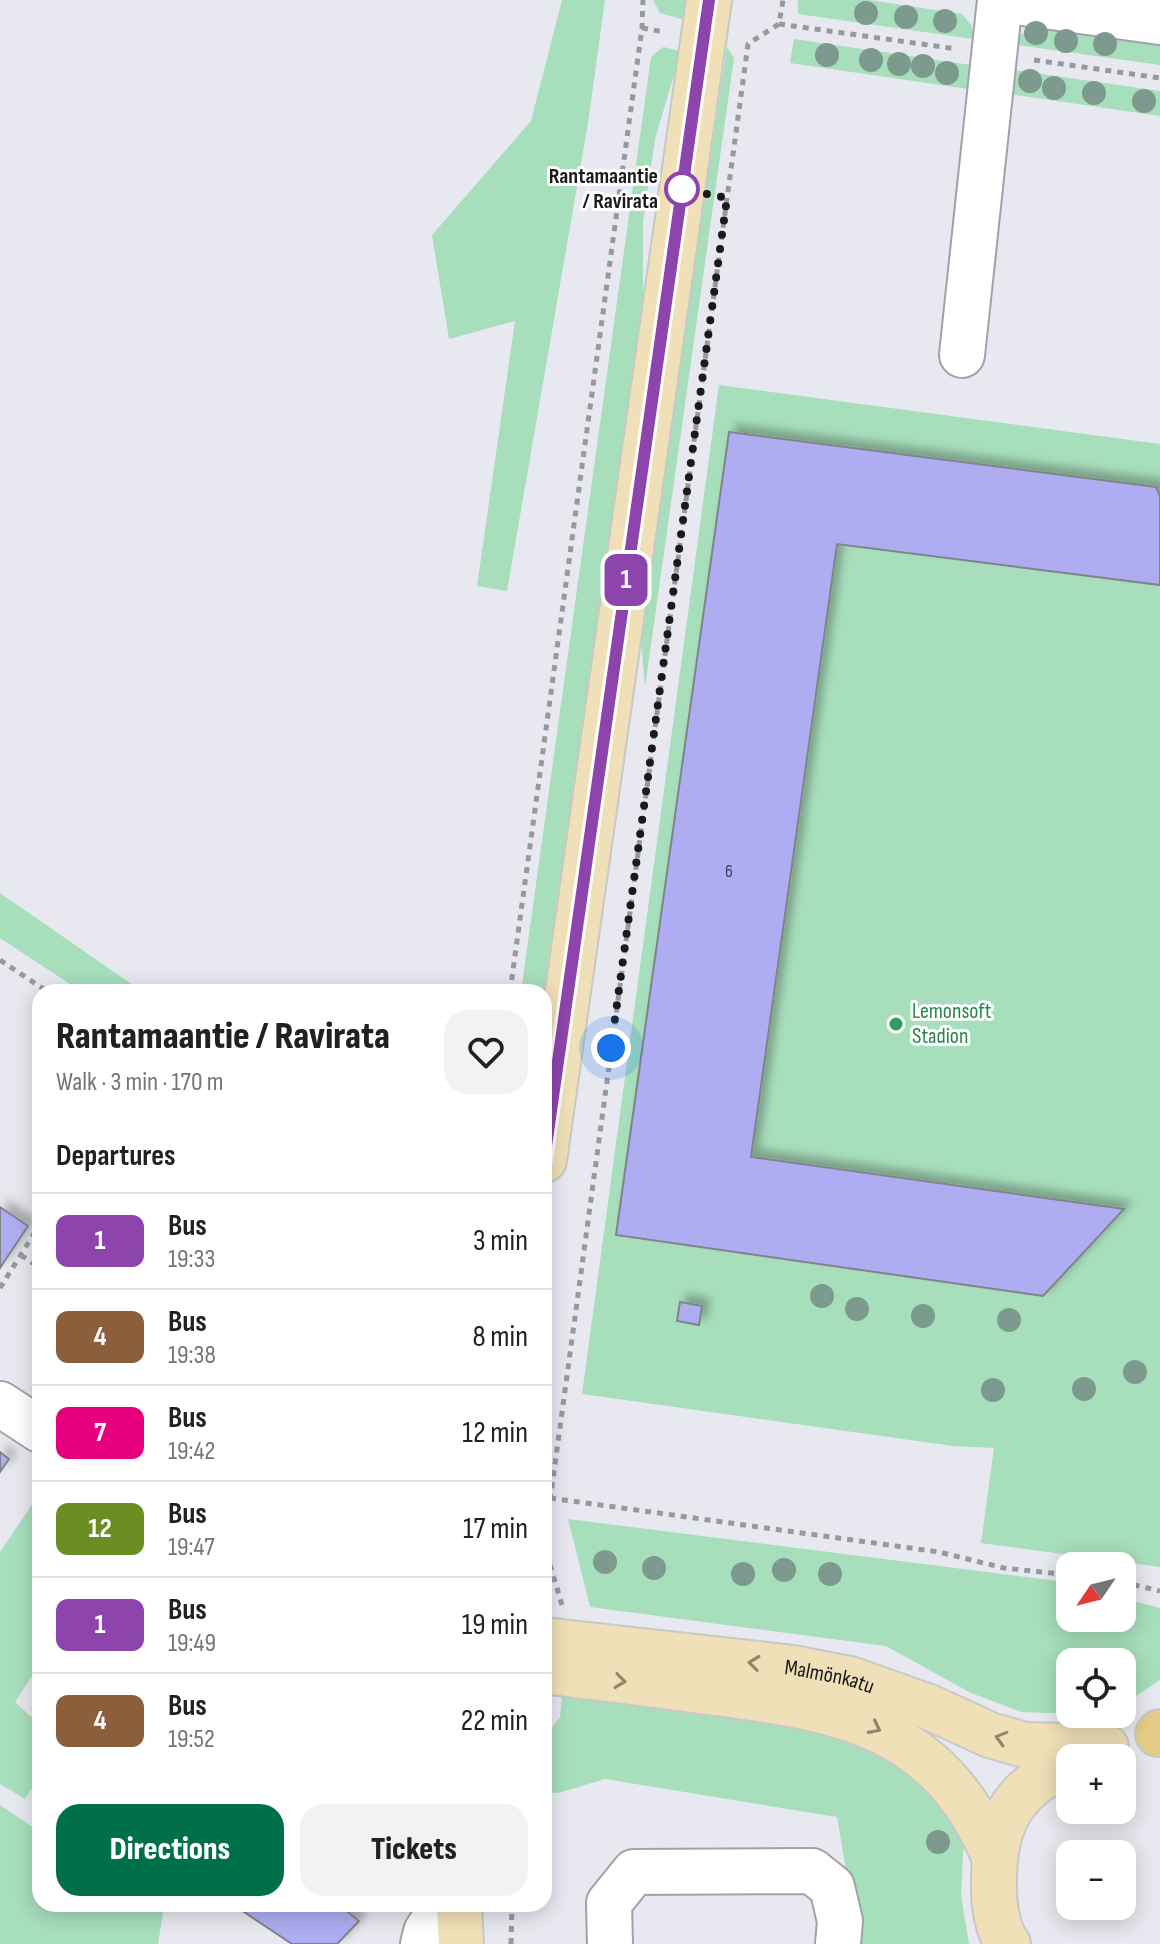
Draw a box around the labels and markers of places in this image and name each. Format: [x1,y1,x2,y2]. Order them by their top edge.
place label: Rantamaantie / Ravirata [549,163,658,215]
marker: Rantamaantie / Ravirata [665,172,699,206]
place label: Lemonsoft Stadion [912,998,992,1050]
marker: Lemonsoft Stadion [887,1015,905,1033]

